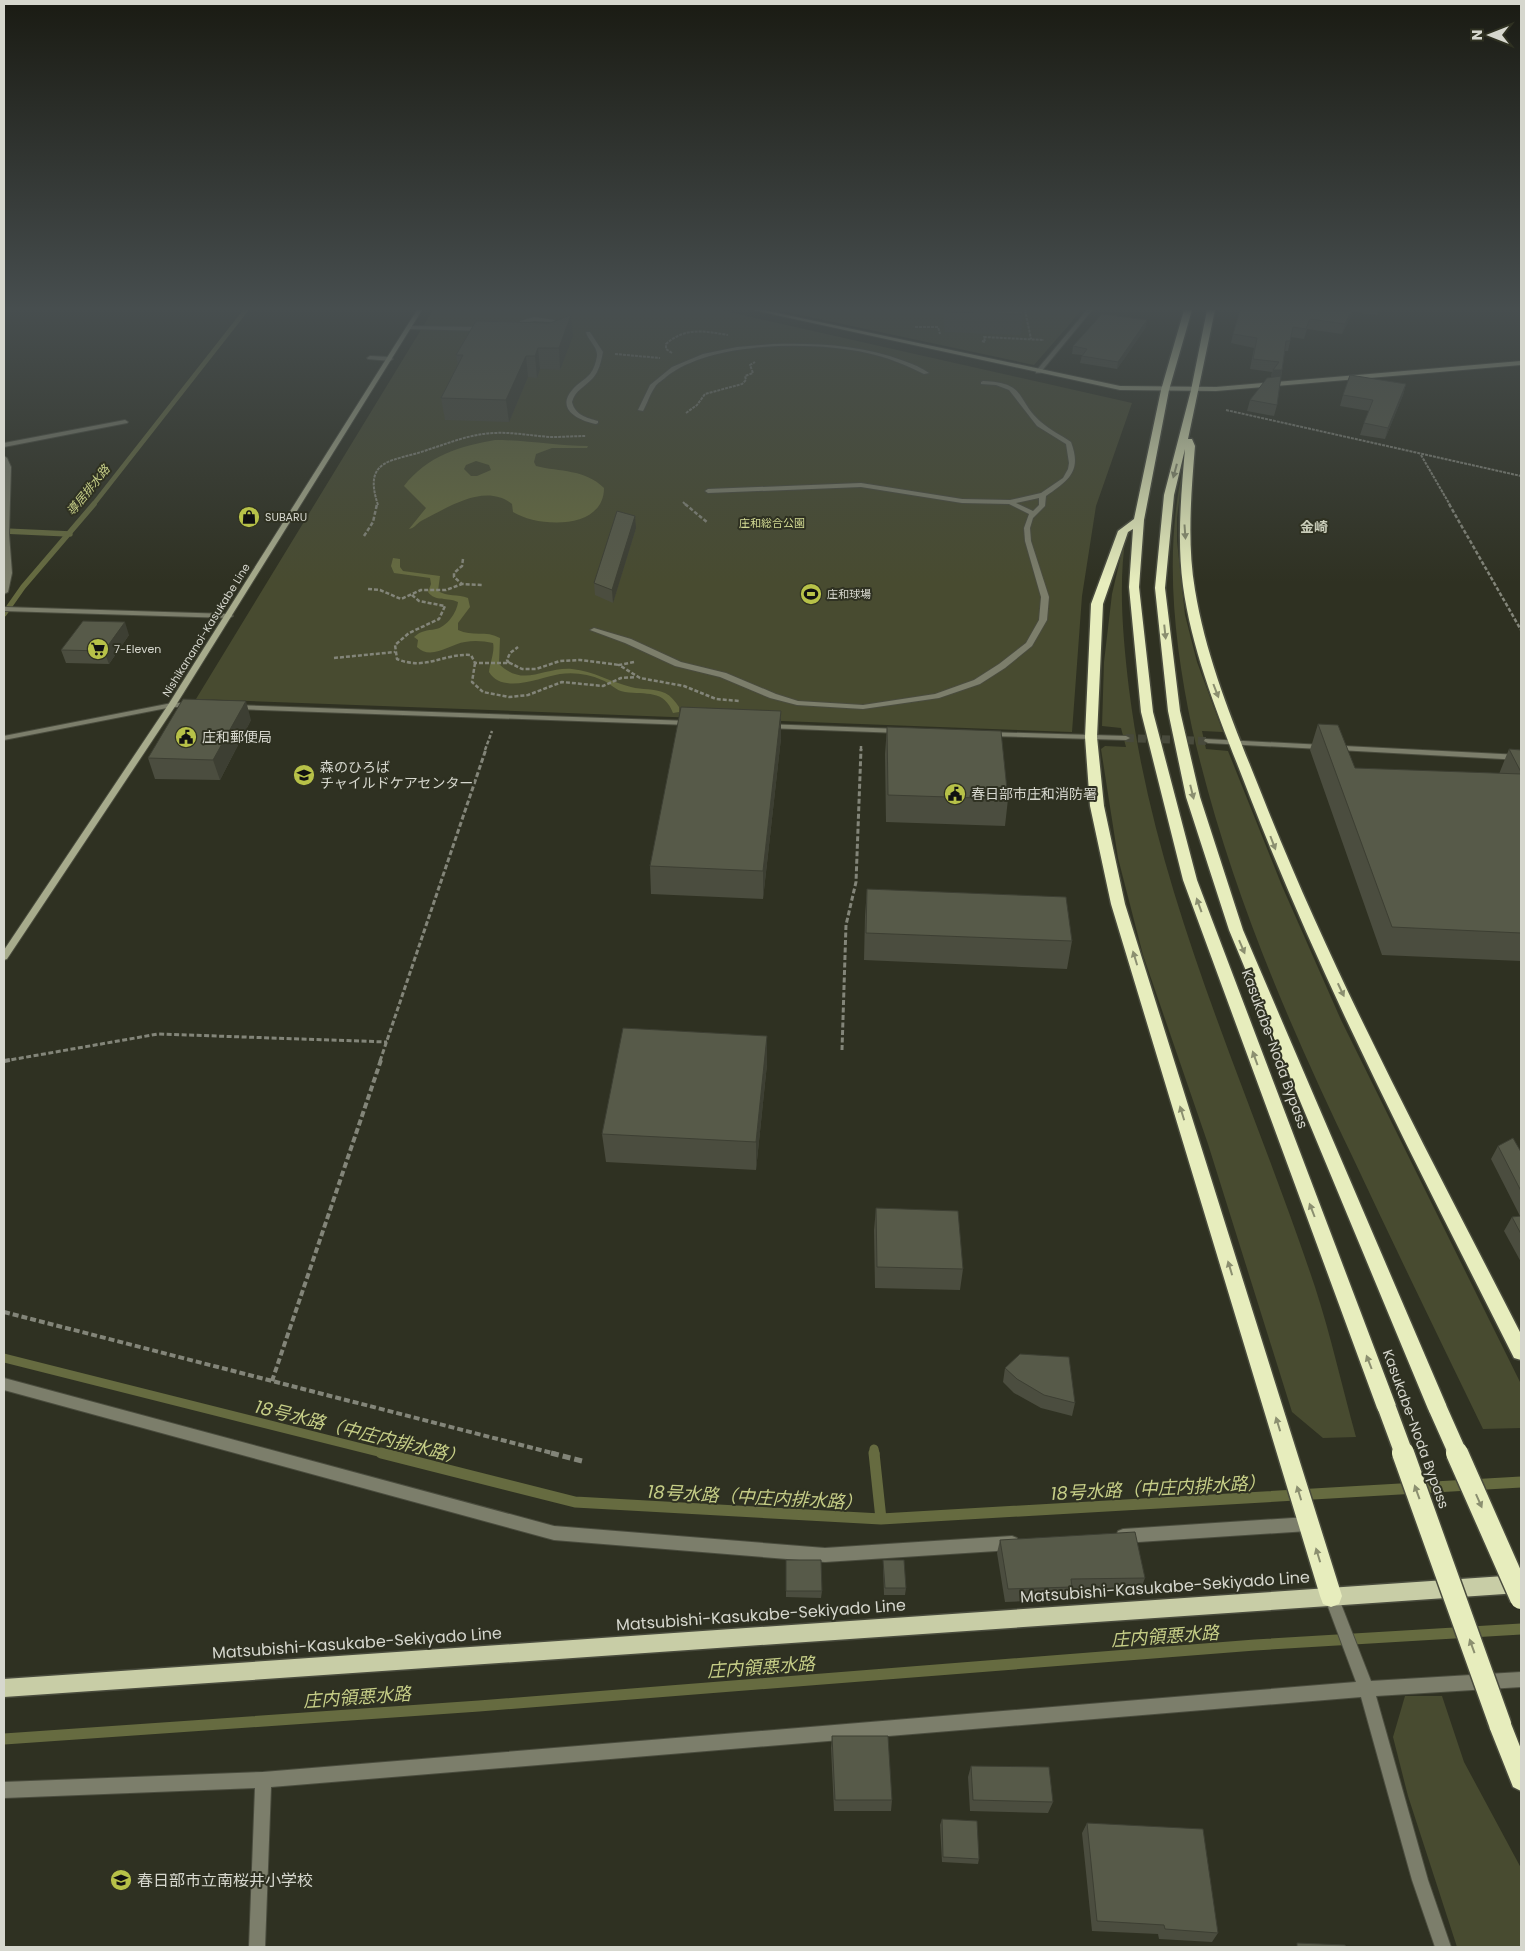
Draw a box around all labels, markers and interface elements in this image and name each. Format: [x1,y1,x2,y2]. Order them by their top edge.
north arrow [1465,10,1515,60]
text: N [1467,30,1487,40]
water label: 導居排水路 [63,461,114,519]
one-way arrow [1171,464,1179,479]
shop icon: SUBARU [237,505,261,529]
place label: SUBARU [265,509,307,525]
park label: 庄和総合公園 [739,515,805,531]
district label: 金崎 [1300,517,1328,537]
one-way arrow [1181,524,1189,540]
street label: Nishikananoi-Kasukabe Line [158,560,254,700]
sports icon: 庄和球場 [799,582,823,606]
place label: 庄和球場 [827,586,871,602]
one-way arrow [1161,625,1169,641]
supermarket icon: 7-Eleven [86,637,110,661]
place label: 7-Eleven [114,641,161,657]
one-way arrow [1213,683,1220,698]
public building icon: 庄和郵便局 [174,725,198,749]
place label: 庄和郵便局 [202,727,272,747]
place label: 森のひろば チャイルドケアセンター [320,757,474,793]
school or university icon: 森のひろば チャイルドケアセンター [292,763,316,787]
public building icon: 春日部市庄和消防署 [943,782,967,806]
place label: 春日部市庄和消防署 [971,784,1097,804]
one-way arrow [1189,785,1197,800]
one-way arrow [1270,835,1278,850]
one-way arrow [1195,897,1203,912]
one-way arrow [1239,940,1247,954]
one-way arrow [1130,950,1138,965]
street label: Kasukabe-Noda Bypass [1237,967,1313,1131]
one-way arrow [1337,983,1345,997]
one-way arrow [1251,1050,1259,1065]
one-way arrow [1178,1105,1186,1120]
one-way arrow [1308,1202,1316,1217]
one-way arrow [1226,1261,1233,1276]
street label: Kasukabe-Noda Bypass [1378,1347,1454,1511]
one-way arrow [1365,1355,1373,1369]
water label: 18号水路（中庄内排水路） [253,1394,467,1470]
one-way arrow [1273,1416,1281,1431]
water label: 18号水路（中庄内排水路） [1050,1470,1266,1506]
water label: 18号水路（中庄内排水路） [647,1479,863,1515]
one-way arrow [1295,1485,1302,1500]
one-way arrow [1413,1485,1420,1500]
one-way arrow [1475,1494,1483,1508]
one-way arrow [1314,1548,1322,1563]
street label: Matsubishi-Kasukabe-Sekiyado Line [1019,1565,1311,1609]
street label: Matsubishi-Kasukabe-Sekiyado Line [615,1593,907,1637]
water label: 庄内領悪水路 [1110,1620,1222,1652]
street label: Matsubishi-Kasukabe-Sekiyado Line [211,1621,503,1665]
one-way arrow [1467,1638,1475,1653]
water label: 庄内領悪水路 [706,1651,818,1683]
water label: 庄内領悪水路 [302,1681,414,1713]
school or university icon: 春日部市立南桜井小学校 [109,1868,133,1892]
place label: 春日部市立南桜井小学校 [137,1869,313,1892]

